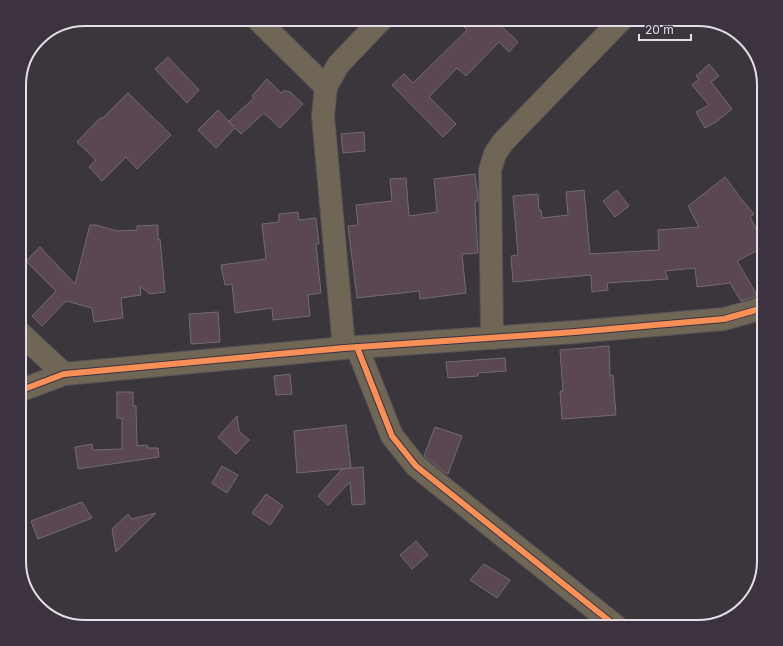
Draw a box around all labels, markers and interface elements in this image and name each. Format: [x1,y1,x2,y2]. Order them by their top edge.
scale bar [639,16,691,42]
text: 20 m [645,22,674,37]

